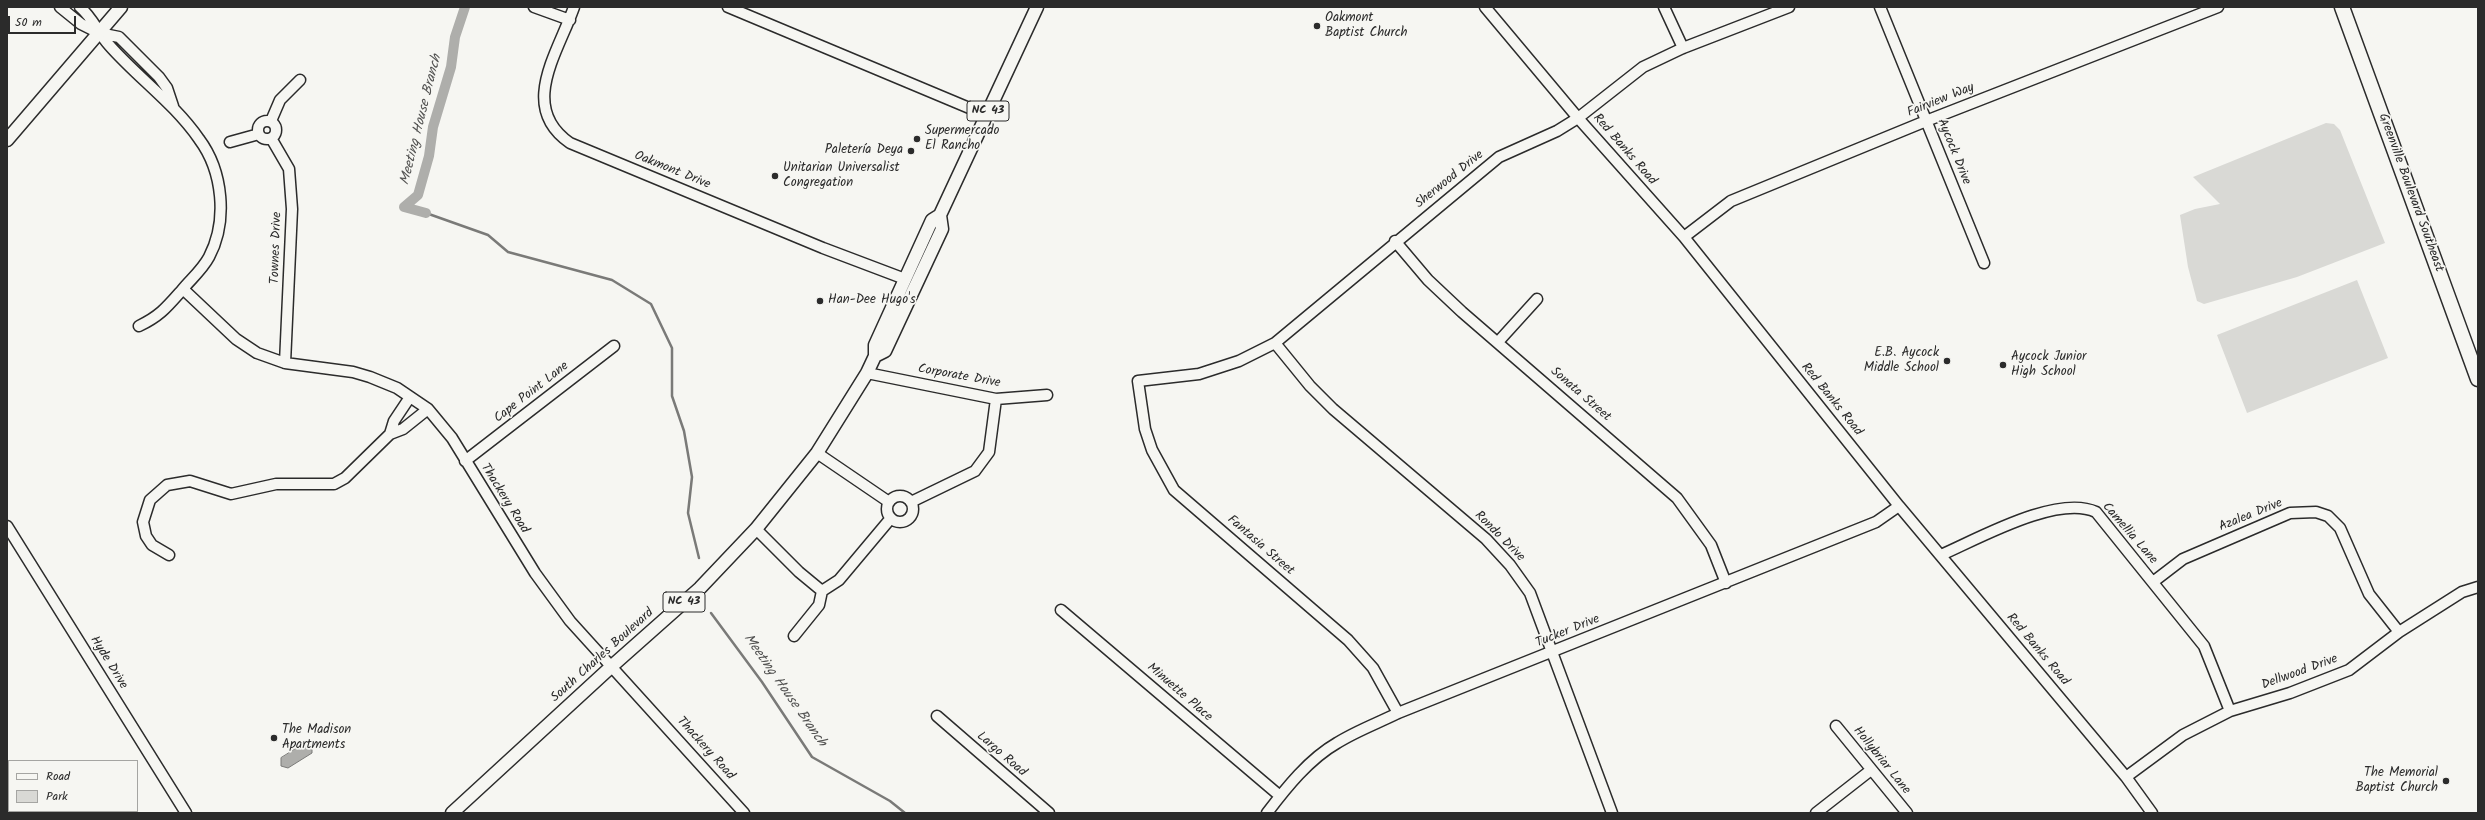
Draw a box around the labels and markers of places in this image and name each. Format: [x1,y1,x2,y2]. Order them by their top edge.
place label: Oakmont Baptist Church [1325,11,1408,42]
marker: Oakmont Baptist Church [1312,21,1322,31]
place label: Supermercado El Rancho [925,124,999,155]
marker: Supermercado El Rancho [912,134,922,144]
place label: Paletería Deya [825,143,903,159]
marker: Paletería Deya [906,146,916,156]
place label: Unitarian Universalist Congregation [783,161,899,192]
marker: Unitarian Universalist Congregation [770,171,780,181]
place label: Han-Dee Hugo's [828,293,915,309]
marker: Han-Dee Hugo's [815,296,825,306]
place label: E.B. Aycock Middle School [1864,346,1939,377]
place label: Aycock Junior High School [2011,350,2086,381]
marker: E.B. Aycock Middle School [1942,356,1952,366]
marker: Aycock Junior High School [1998,360,2008,370]
place label: The Madison Apartments [282,723,351,754]
marker: The Madison Apartments [269,733,279,743]
place label: The Memorial Baptist Church [2355,766,2438,797]
marker: The Memorial Baptist Church [2441,776,2451,786]

